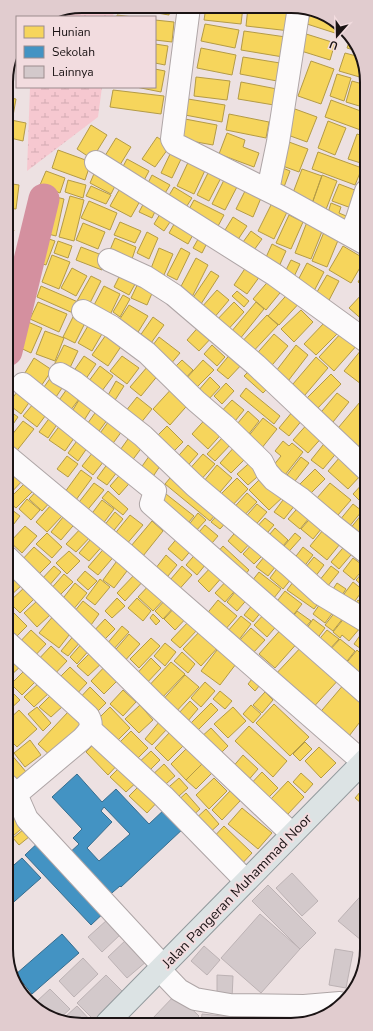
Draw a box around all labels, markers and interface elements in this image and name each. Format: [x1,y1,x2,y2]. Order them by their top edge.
legend [16,16,156,88]
north arrow [317,16,357,56]
text: Hunian [52,24,91,40]
text: U [327,36,340,53]
text: Sekolah [52,44,95,60]
text: Lainnya [52,64,94,80]
street label: Jalan Pangeran Muhammad Noor [157,810,316,973]

